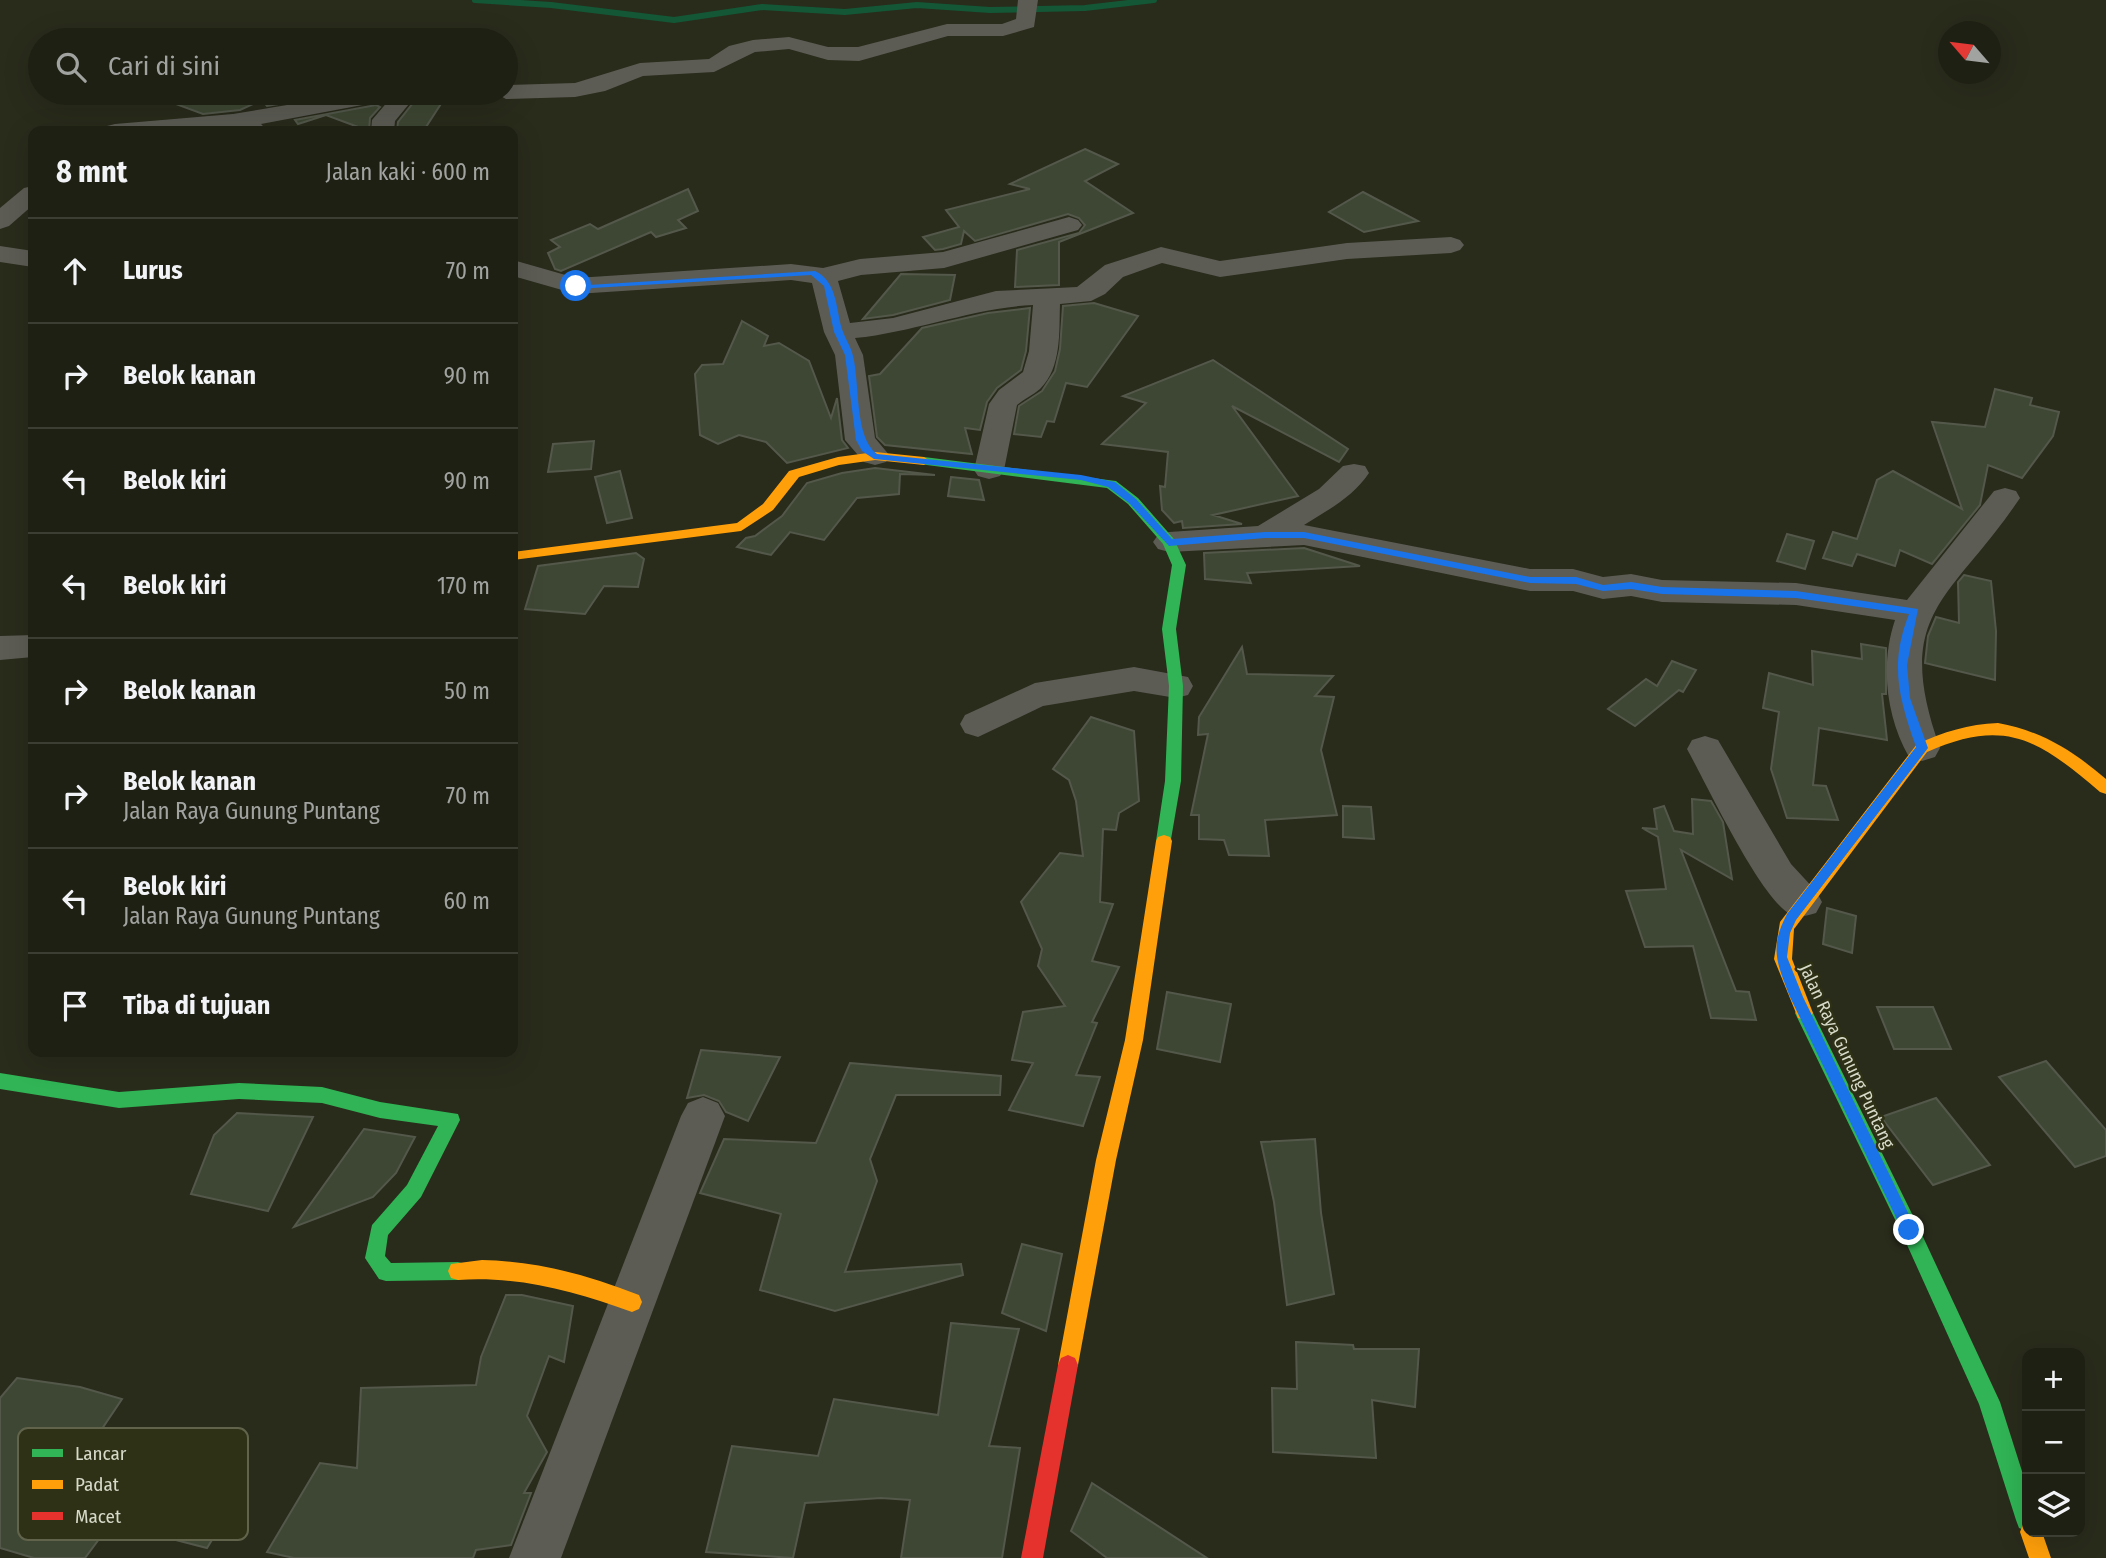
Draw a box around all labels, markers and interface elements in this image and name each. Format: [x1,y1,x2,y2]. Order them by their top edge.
north arrow [1938,21,2001,84]
search box [28,28,518,105]
icon: search [52,48,90,86]
text: Cari di sini [108,51,220,82]
text: 8 mnt [56,154,127,190]
text: Jalan kaki · 600 m [326,158,490,186]
icon: ahead [56,252,94,290]
text: Lurus [123,255,183,286]
text: 70 m [446,257,490,285]
route start [560,270,591,301]
icon: right [56,357,94,395]
text: Belok kanan [123,360,256,391]
text: 90 m [444,362,490,390]
icon: left [56,462,94,500]
text: Belok kiri [123,465,226,496]
text: 90 m [444,467,490,495]
icon: left [56,567,94,605]
text: Belok kiri [123,570,226,601]
text: 170 m [437,572,490,600]
icon: right [56,672,94,710]
text: Belok kanan [123,675,256,706]
text: 50 m [444,677,490,705]
text: Belok kanan [123,766,256,797]
icon: right [56,777,94,815]
text: 70 m [446,782,490,810]
text: Jalan Raya Gunung Puntang [123,797,380,825]
text: Belok kiri [123,871,226,902]
icon: left [56,882,94,920]
text: 60 m [444,887,490,915]
text: Jalan Raya Gunung Puntang [123,902,380,930]
street label: Jalan Raya Gunung Puntang [1795,960,1900,1152]
icon: arrive [56,987,94,1025]
text: Tiba di tujuan [123,990,270,1021]
route end [1893,1214,1924,1245]
map controls [2022,1348,2085,1537]
button: + [2022,1348,2085,1411]
button: − [2022,1411,2085,1474]
legend [18,1428,248,1540]
text: Lancar [75,1442,127,1465]
text: Padat [75,1473,120,1496]
button: layers [2022,1474,2085,1537]
text: Macet [75,1505,122,1528]

